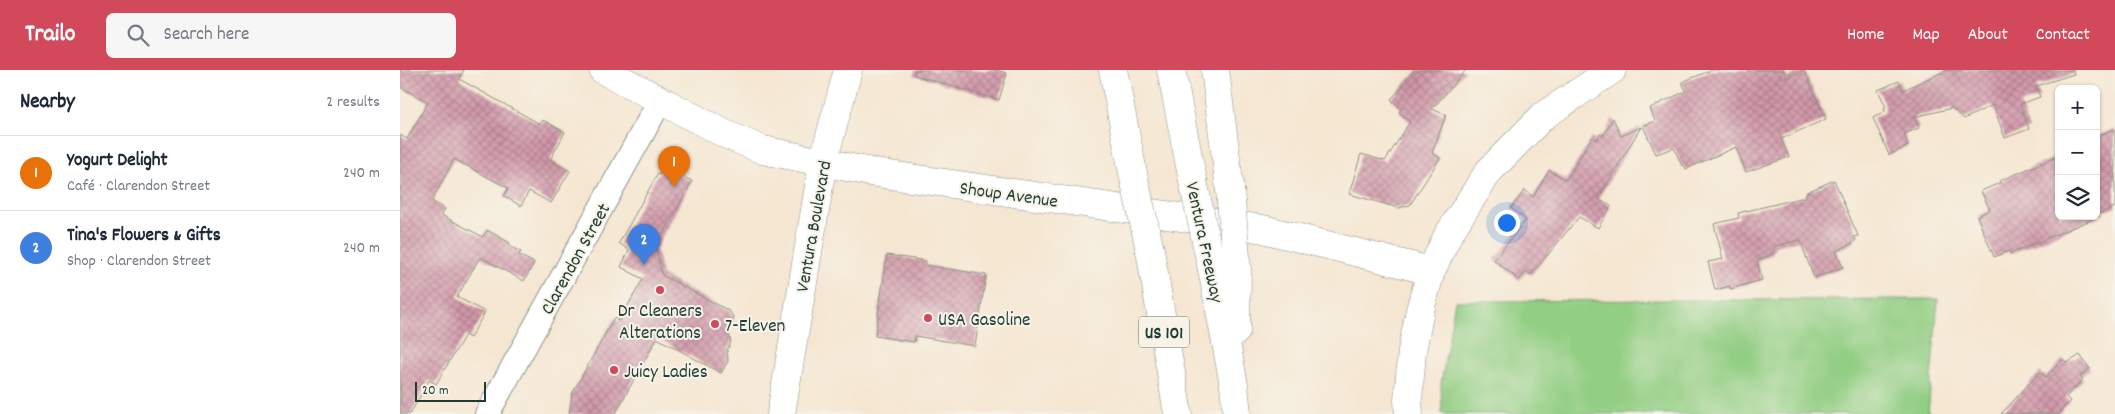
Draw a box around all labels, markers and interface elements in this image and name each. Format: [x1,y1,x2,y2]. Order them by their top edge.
search box [106,13,456,58]
text: Trailo [25,18,76,52]
icon: search [124,21,152,49]
text: Search here [164,22,249,49]
text: Home [1847,23,1884,48]
text: Map [1912,23,1940,48]
text: About [1968,23,2008,48]
text: Contact [2036,23,2090,48]
map controls [2055,85,2100,220]
button: + [2055,85,2100,130]
text: Nearby [20,88,75,118]
text: 2 results [326,91,380,114]
button: − [2055,130,2100,175]
pin: 1 [658,146,690,187]
text: Yogurt Delight [67,148,168,175]
street label: Ventura Boulevard [791,159,840,295]
text: 1 [34,162,38,185]
text: 240 m [343,162,380,185]
text: Café · Clarendon Street [67,175,210,198]
button: layers [2055,175,2100,220]
street label: Shoup Avenue [958,176,1059,217]
street label: Ventura Freeway [1177,180,1229,306]
street label: Clarendon Street [535,199,619,320]
your location [1494,210,1520,236]
text: Tina's Flowers & Gifts [67,223,221,250]
pin: 2 [628,224,660,265]
text: 2 [33,237,40,260]
text: 240 m [343,237,380,260]
text: Shop · Clarendon Street [67,250,211,273]
marker: Dr Cleaners Alterations [654,284,666,296]
place label: Dr Cleaners Alterations [618,299,702,348]
place label: USA Gasoline [938,308,1030,335]
marker: USA Gasoline [922,312,934,324]
place label: 7-Eleven [725,314,785,341]
road number: US 101 [1139,316,1189,348]
marker: 7-Eleven [709,318,721,330]
place label: Juicy Ladies [624,360,708,387]
marker: Juicy Ladies [608,364,620,376]
scale bar [415,379,486,402]
text: 20 m [422,381,449,401]

